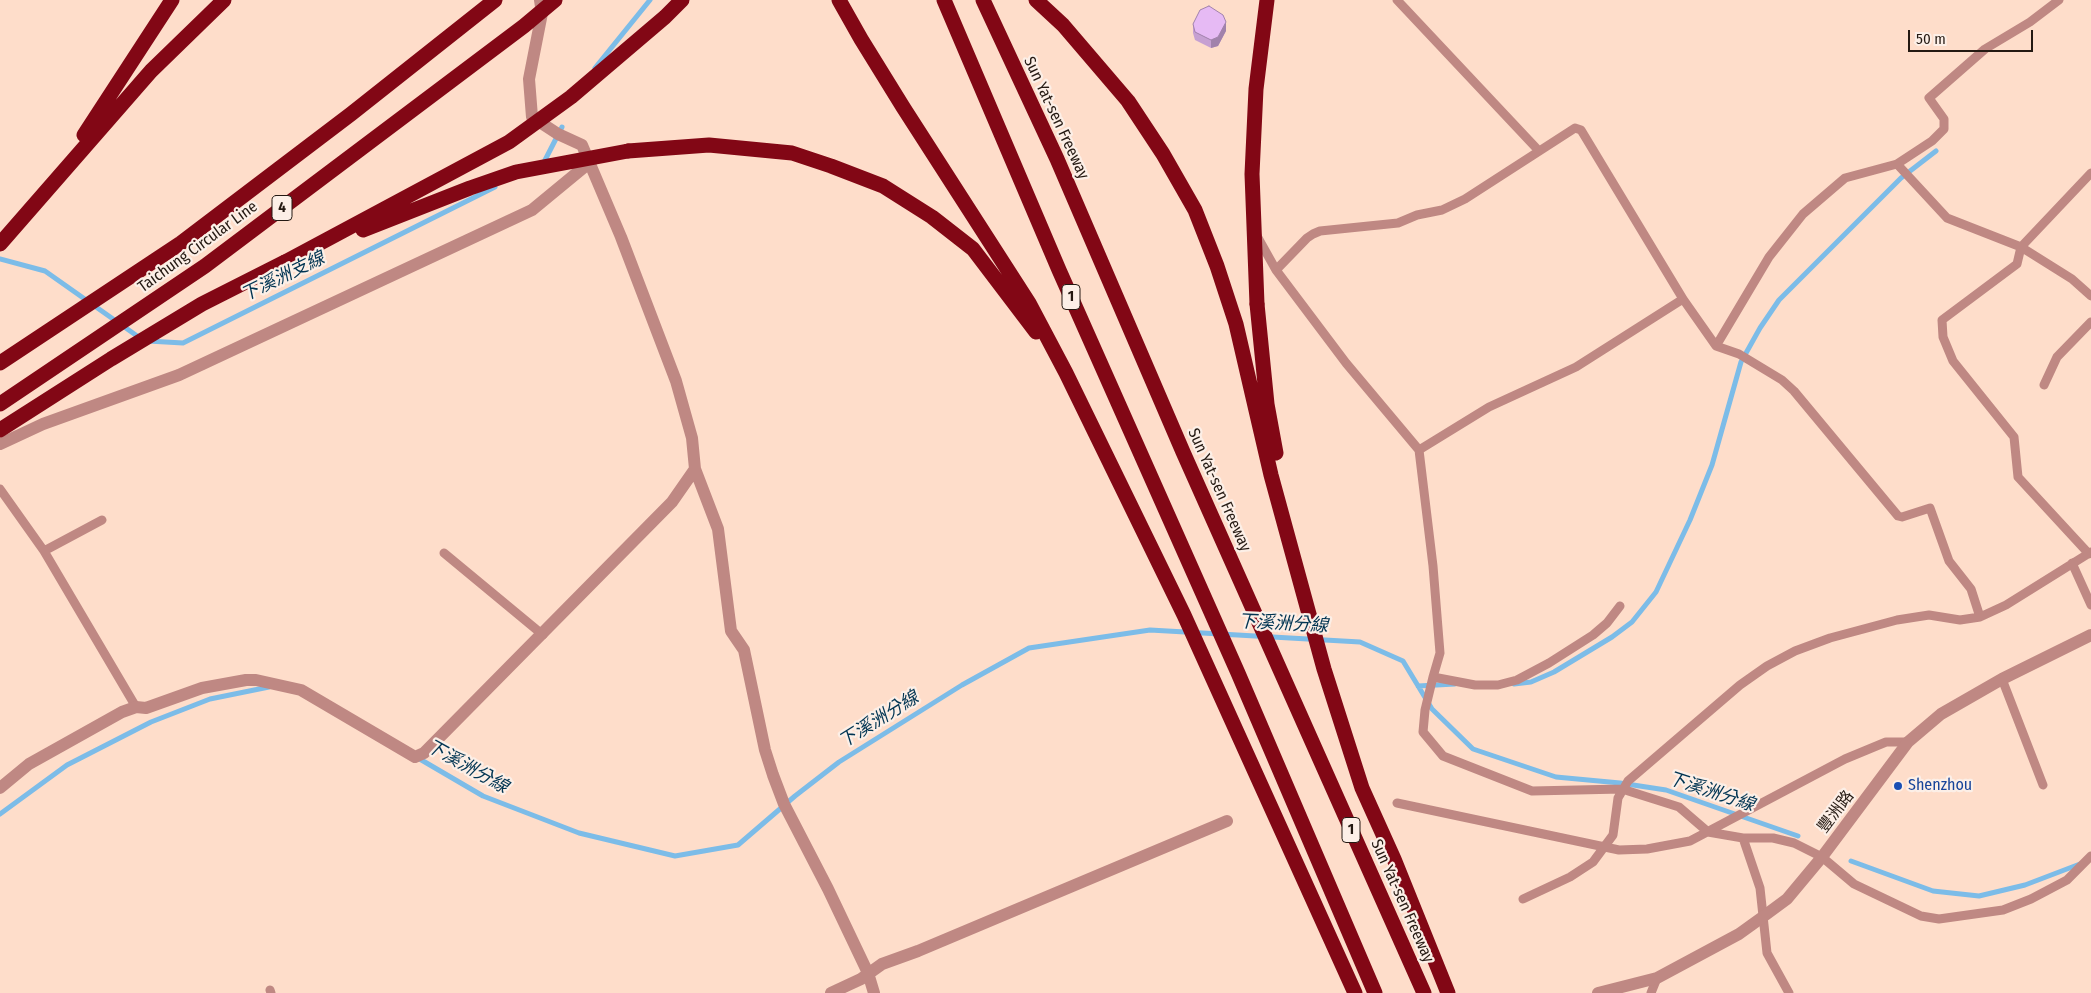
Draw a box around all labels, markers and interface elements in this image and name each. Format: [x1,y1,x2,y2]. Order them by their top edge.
scale bar [1911,20,2036,52]
text: 50 m [1916,30,1946,48]
street label: Sun Yat-sen Freeway [1019,54,1093,182]
road number: 4 [272,196,292,220]
street label: Taichung Circular Line [135,197,261,297]
water label: 下溪洲支線 [238,248,328,306]
road number: 1 [1062,284,1080,310]
street label: Sun Yat-sen Freeway [1183,425,1255,555]
water label: 下溪洲分線 [1237,611,1329,637]
water label: 下溪洲分線 [835,687,923,753]
water label: 下溪洲分線 [422,736,512,798]
water label: 下溪洲分線 [1665,768,1757,816]
place label: Shenzhou [1908,776,1972,796]
marker: Shenzhou [1892,780,1904,792]
street label: 豐洲路 [1814,787,1858,837]
road number: 1 [1342,818,1360,842]
street label: Sun Yat-sen Freeway [1366,836,1438,966]

